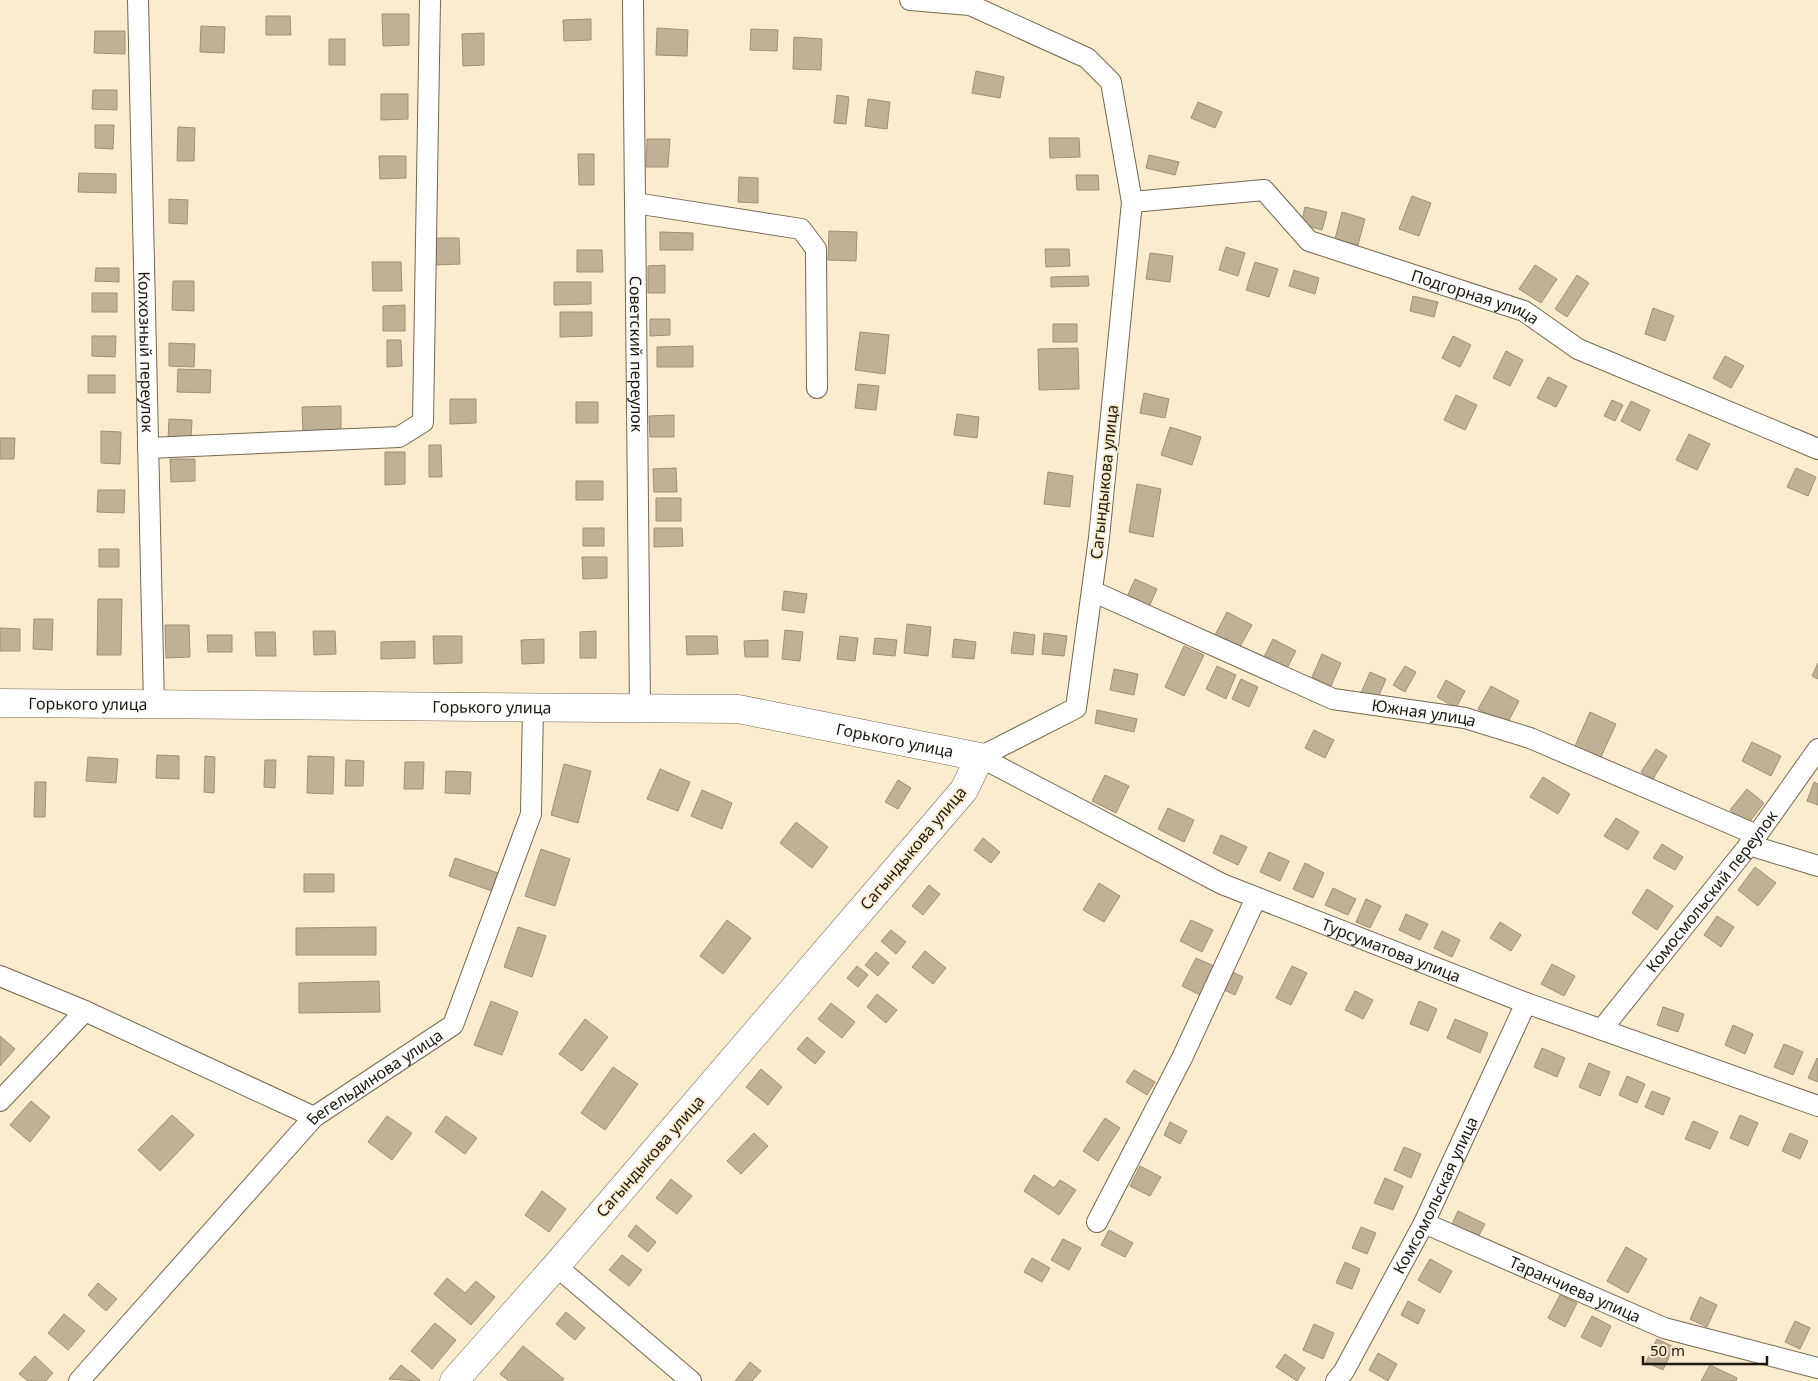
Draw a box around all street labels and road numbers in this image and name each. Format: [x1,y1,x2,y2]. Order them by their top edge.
street label: Подгорная улица [1408,264,1544,330]
street label: Колхозный переулок [133,271,159,433]
street label: Советский переулок [625,276,648,433]
street label: Сагындыкова улица [1085,404,1123,560]
street label: Горького улица [28,692,148,715]
street label: Южная улица [1370,694,1479,732]
street label: Горького улица [432,696,552,718]
street label: Горького улица [834,718,955,763]
street label: Сагындыкова улица [855,782,971,914]
street label: Комосмольский переулок [1641,805,1782,977]
street label: Турсуматова улица [1318,913,1464,987]
street label: Бегельдинова улица [301,1024,447,1129]
street label: Сагындыкова улица [591,1090,709,1222]
street label: Комсомольская улица [1388,1113,1483,1278]
street label: Таранчиева улица [1506,1251,1644,1328]

